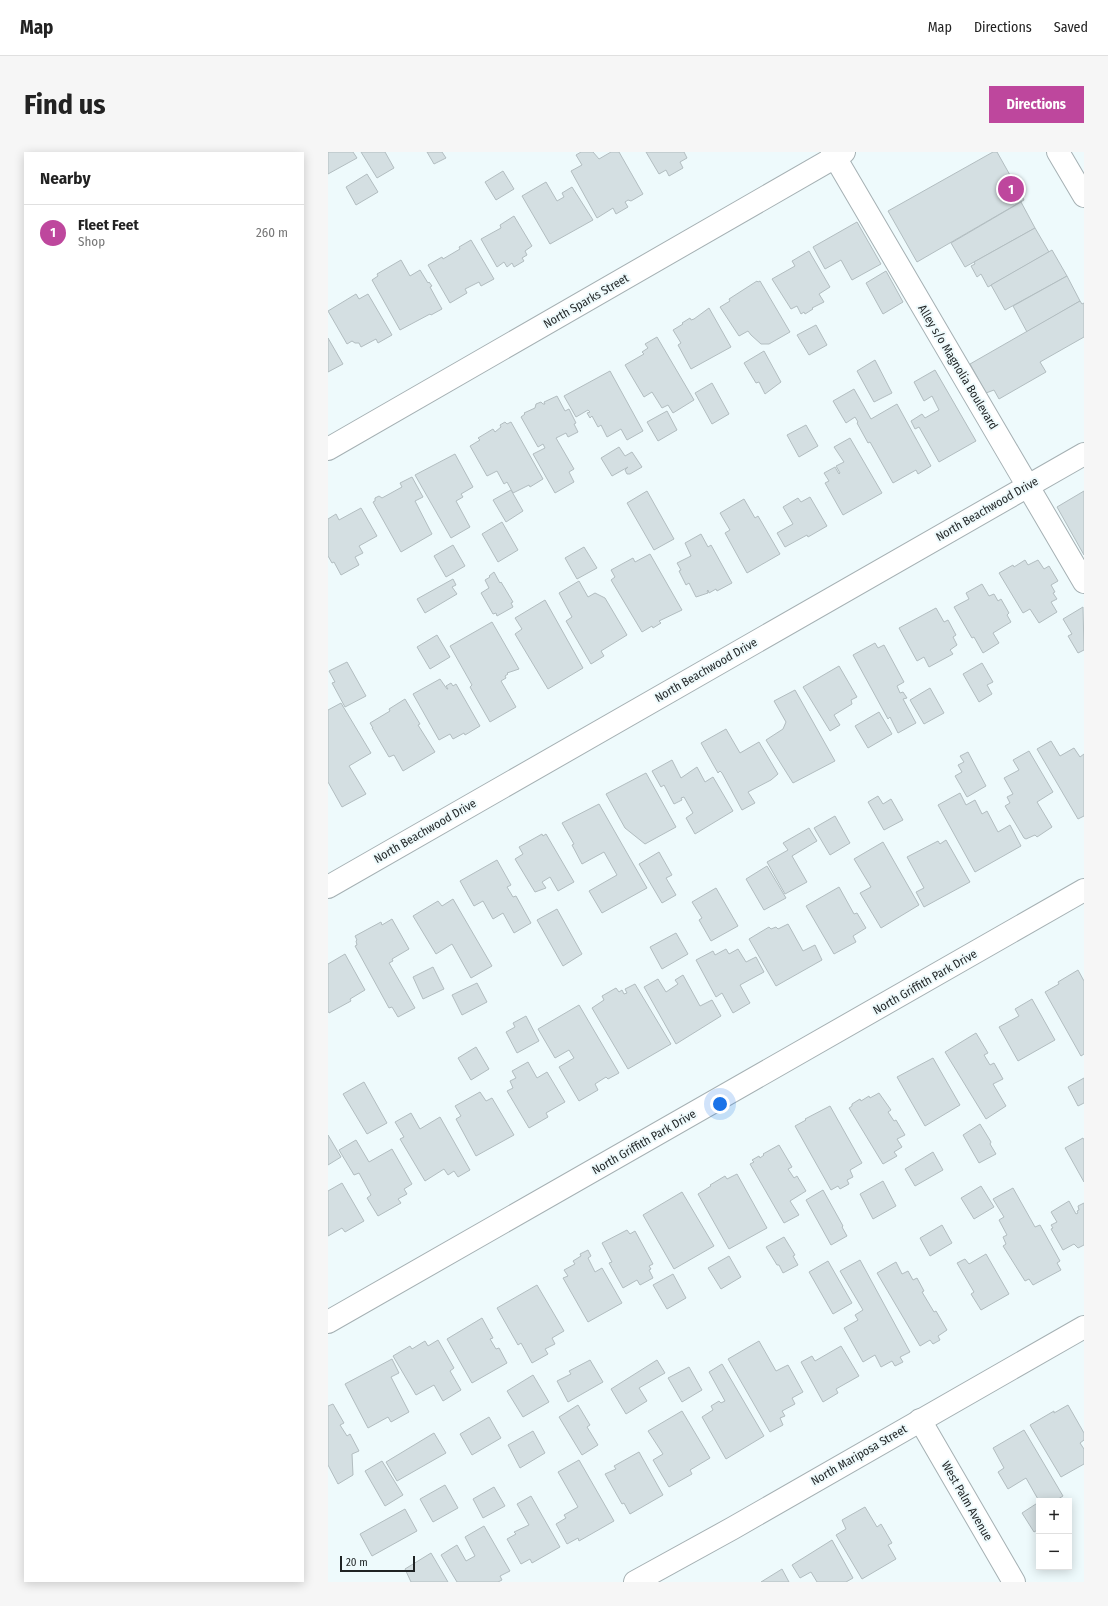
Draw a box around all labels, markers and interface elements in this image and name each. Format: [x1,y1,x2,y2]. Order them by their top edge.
text: Map [20,16,53,39]
text: Map [928,19,952,36]
text: Directions [974,19,1032,36]
text: Saved [1054,19,1088,36]
button: Directions [989,86,1084,123]
text: Find us [24,88,106,121]
text: Nearby [40,168,91,189]
pin: 1 [998,174,1024,204]
text: Fleet Feet [78,216,139,234]
text: 1 [50,225,56,240]
text: 260 m [256,225,288,240]
text: Shop [78,234,105,249]
street label: North Sparks Street [541,271,631,331]
street label: Alley s/o Magnolia Boulevard [915,302,1001,432]
street label: North Beachwood Drive [933,474,1041,544]
street label: North Beachwood Drive [652,635,760,705]
street label: North Beachwood Drive [371,796,479,866]
street label: North Griffith Park Drive [871,947,979,1017]
your location [710,1094,730,1114]
street label: North Griffith Park Drive [590,1107,698,1177]
street label: North Mariposa Street [809,1422,910,1488]
street label: West Palm Avenue [939,1459,995,1543]
map controls [1036,1498,1072,1570]
button: + [1036,1498,1072,1534]
button: − [1036,1534,1072,1570]
scale bar [340,1554,415,1573]
text: 20 m [346,1556,368,1569]

